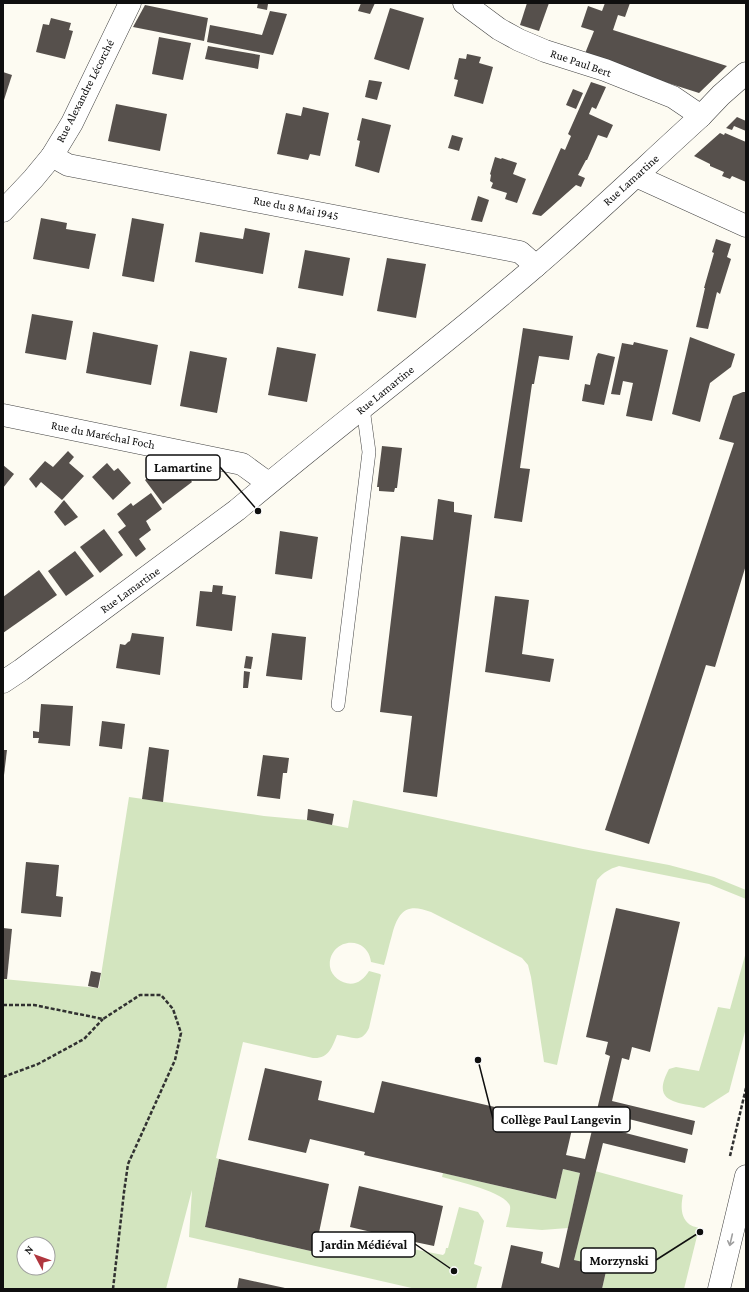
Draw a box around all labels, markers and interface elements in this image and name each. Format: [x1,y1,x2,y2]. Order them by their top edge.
street label: Rue Alexandre Lécorché [53,37,117,145]
street label: Rue Paul Bert [549,46,614,80]
street label: Rue Lamartine [600,151,662,209]
street label: Rue du 8 Mai 1945 [252,193,340,223]
street label: Rue Lamartine [353,362,417,418]
street label: Rue du Maréchal Foch [50,418,157,452]
callout: Lamartine [146,455,220,480]
text: Lamartine [154,460,212,475]
street label: Rue Lamartine [97,564,163,616]
callout: Collège Paul Langevin [493,1107,630,1132]
text: Collège Paul Langevin [500,1112,622,1127]
callout: Jardin Médiéval [312,1232,415,1257]
one-way arrow [726,1233,734,1246]
north arrow [16,1236,56,1276]
text: Jardin Médiéval [319,1237,408,1252]
text: N [21,1242,36,1256]
callout: Morzynski [581,1248,656,1273]
text: Morzynski [589,1253,649,1268]

